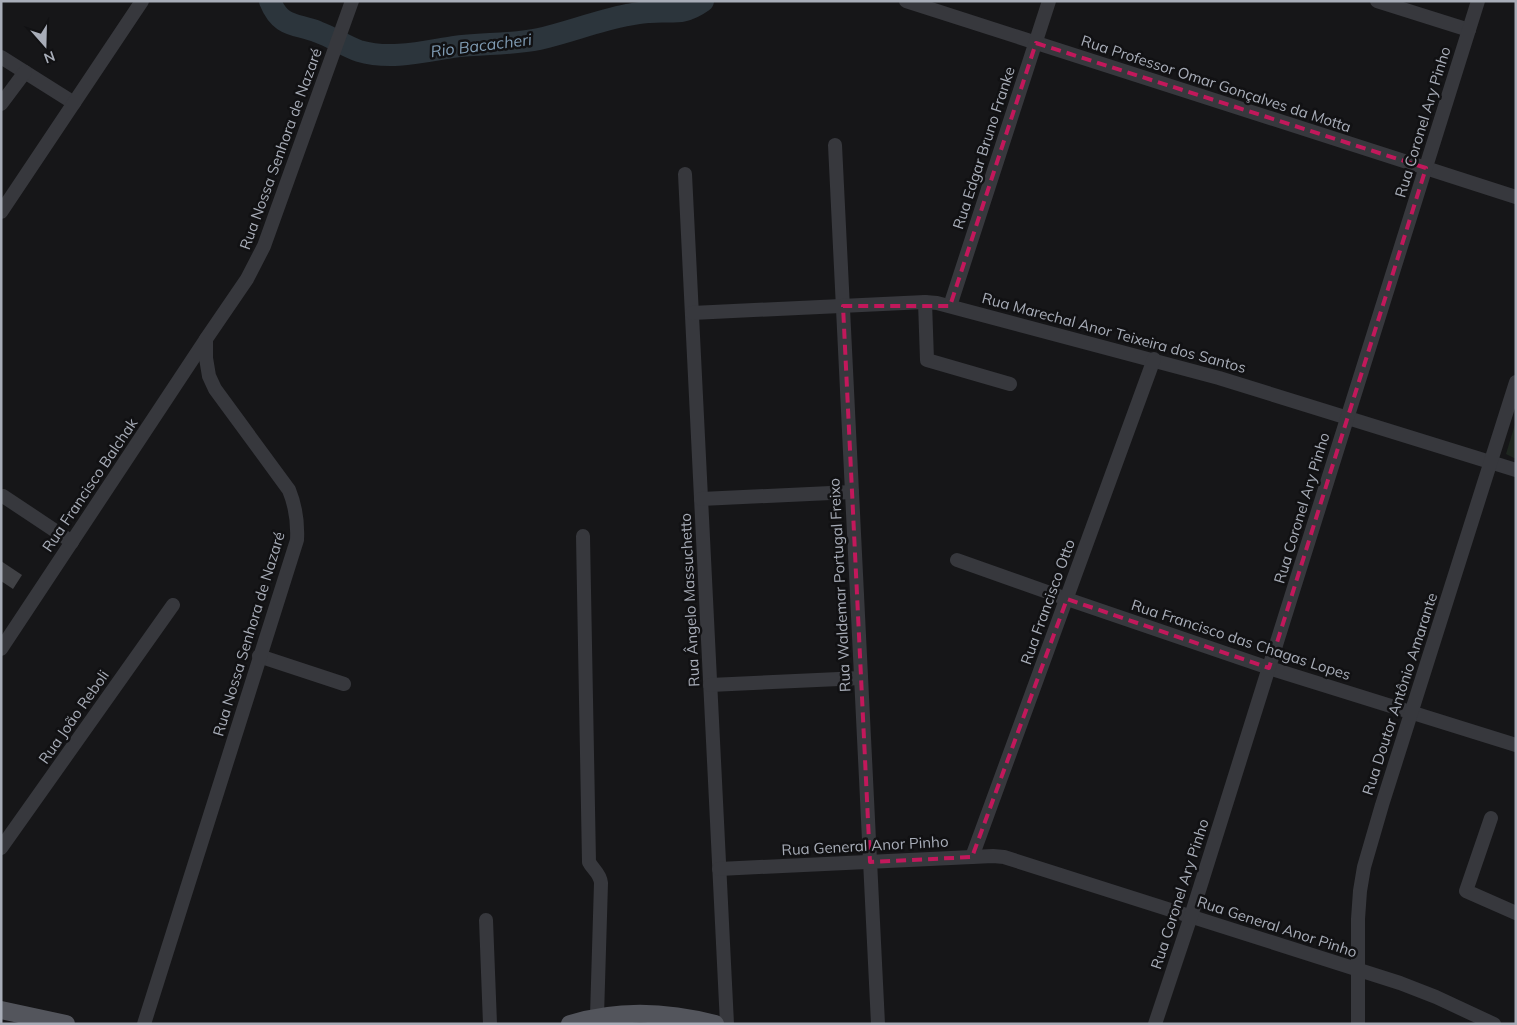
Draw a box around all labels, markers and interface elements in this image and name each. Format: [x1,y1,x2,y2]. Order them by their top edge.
north arrow [20,20,70,70]
water label: Rio Bacacheri [429,29,533,61]
street label: Rua Professor Omar Gonçalves da Motta [1079,31,1353,136]
street label: Rua Coronel Ary Pinho [1391,44,1455,200]
street label: Rua Nossa Senhora de Nazaré [235,46,326,252]
text: N [41,47,57,67]
street label: Rua Edgar Bruno Franke [948,64,1019,232]
street label: Rua Marechal Anor Teixeira dos Santos [980,288,1248,377]
street label: Rua Francisco Balchak [38,414,142,555]
street label: Rua Coronel Ary Pinho [1270,430,1334,586]
street label: Rua Waldemar Portugal Freixo [824,478,855,692]
street label: Rua Ângelo Massuchetto [675,513,704,687]
street label: Rua Nossa Senhora de Nazaré [208,529,289,738]
street label: Rua Francisco Otto [1016,537,1079,667]
street label: Rua Doutor Antônio Amarante [1358,590,1441,797]
street label: Rua Francisco das Chagas Lopes [1129,595,1353,684]
street label: Rua João Reboli [34,666,113,767]
street label: Rua Coronel Ary Pinho [1146,816,1213,971]
street label: Rua General Anor Pinho [781,832,949,859]
street label: Rua General Anor Pinho [1195,892,1360,961]

